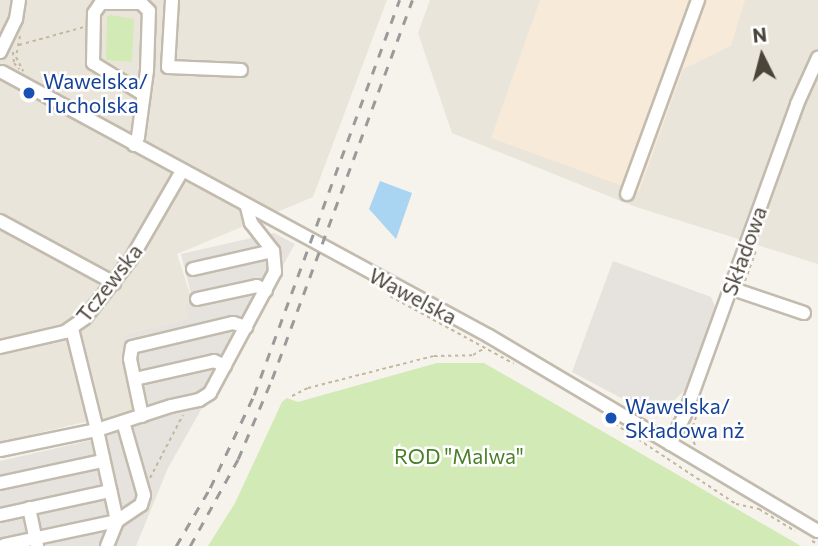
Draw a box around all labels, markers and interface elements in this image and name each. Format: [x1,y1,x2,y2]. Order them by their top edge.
north arrow [727,21,797,91]
text: N [751,22,768,47]
place label: Wawelska/ Tucholska [43,68,148,118]
marker: Wawelska/ Tucholska [21,85,37,101]
street label: Składowa [716,203,772,299]
street label: Tczewska [71,239,147,327]
street label: Wawelska [365,262,461,330]
place label: Wawelska/ Składowa nż [625,393,744,443]
marker: Wawelska/ Składowa nż [603,410,619,426]
park label: ROD "Malwa" [394,443,524,469]

